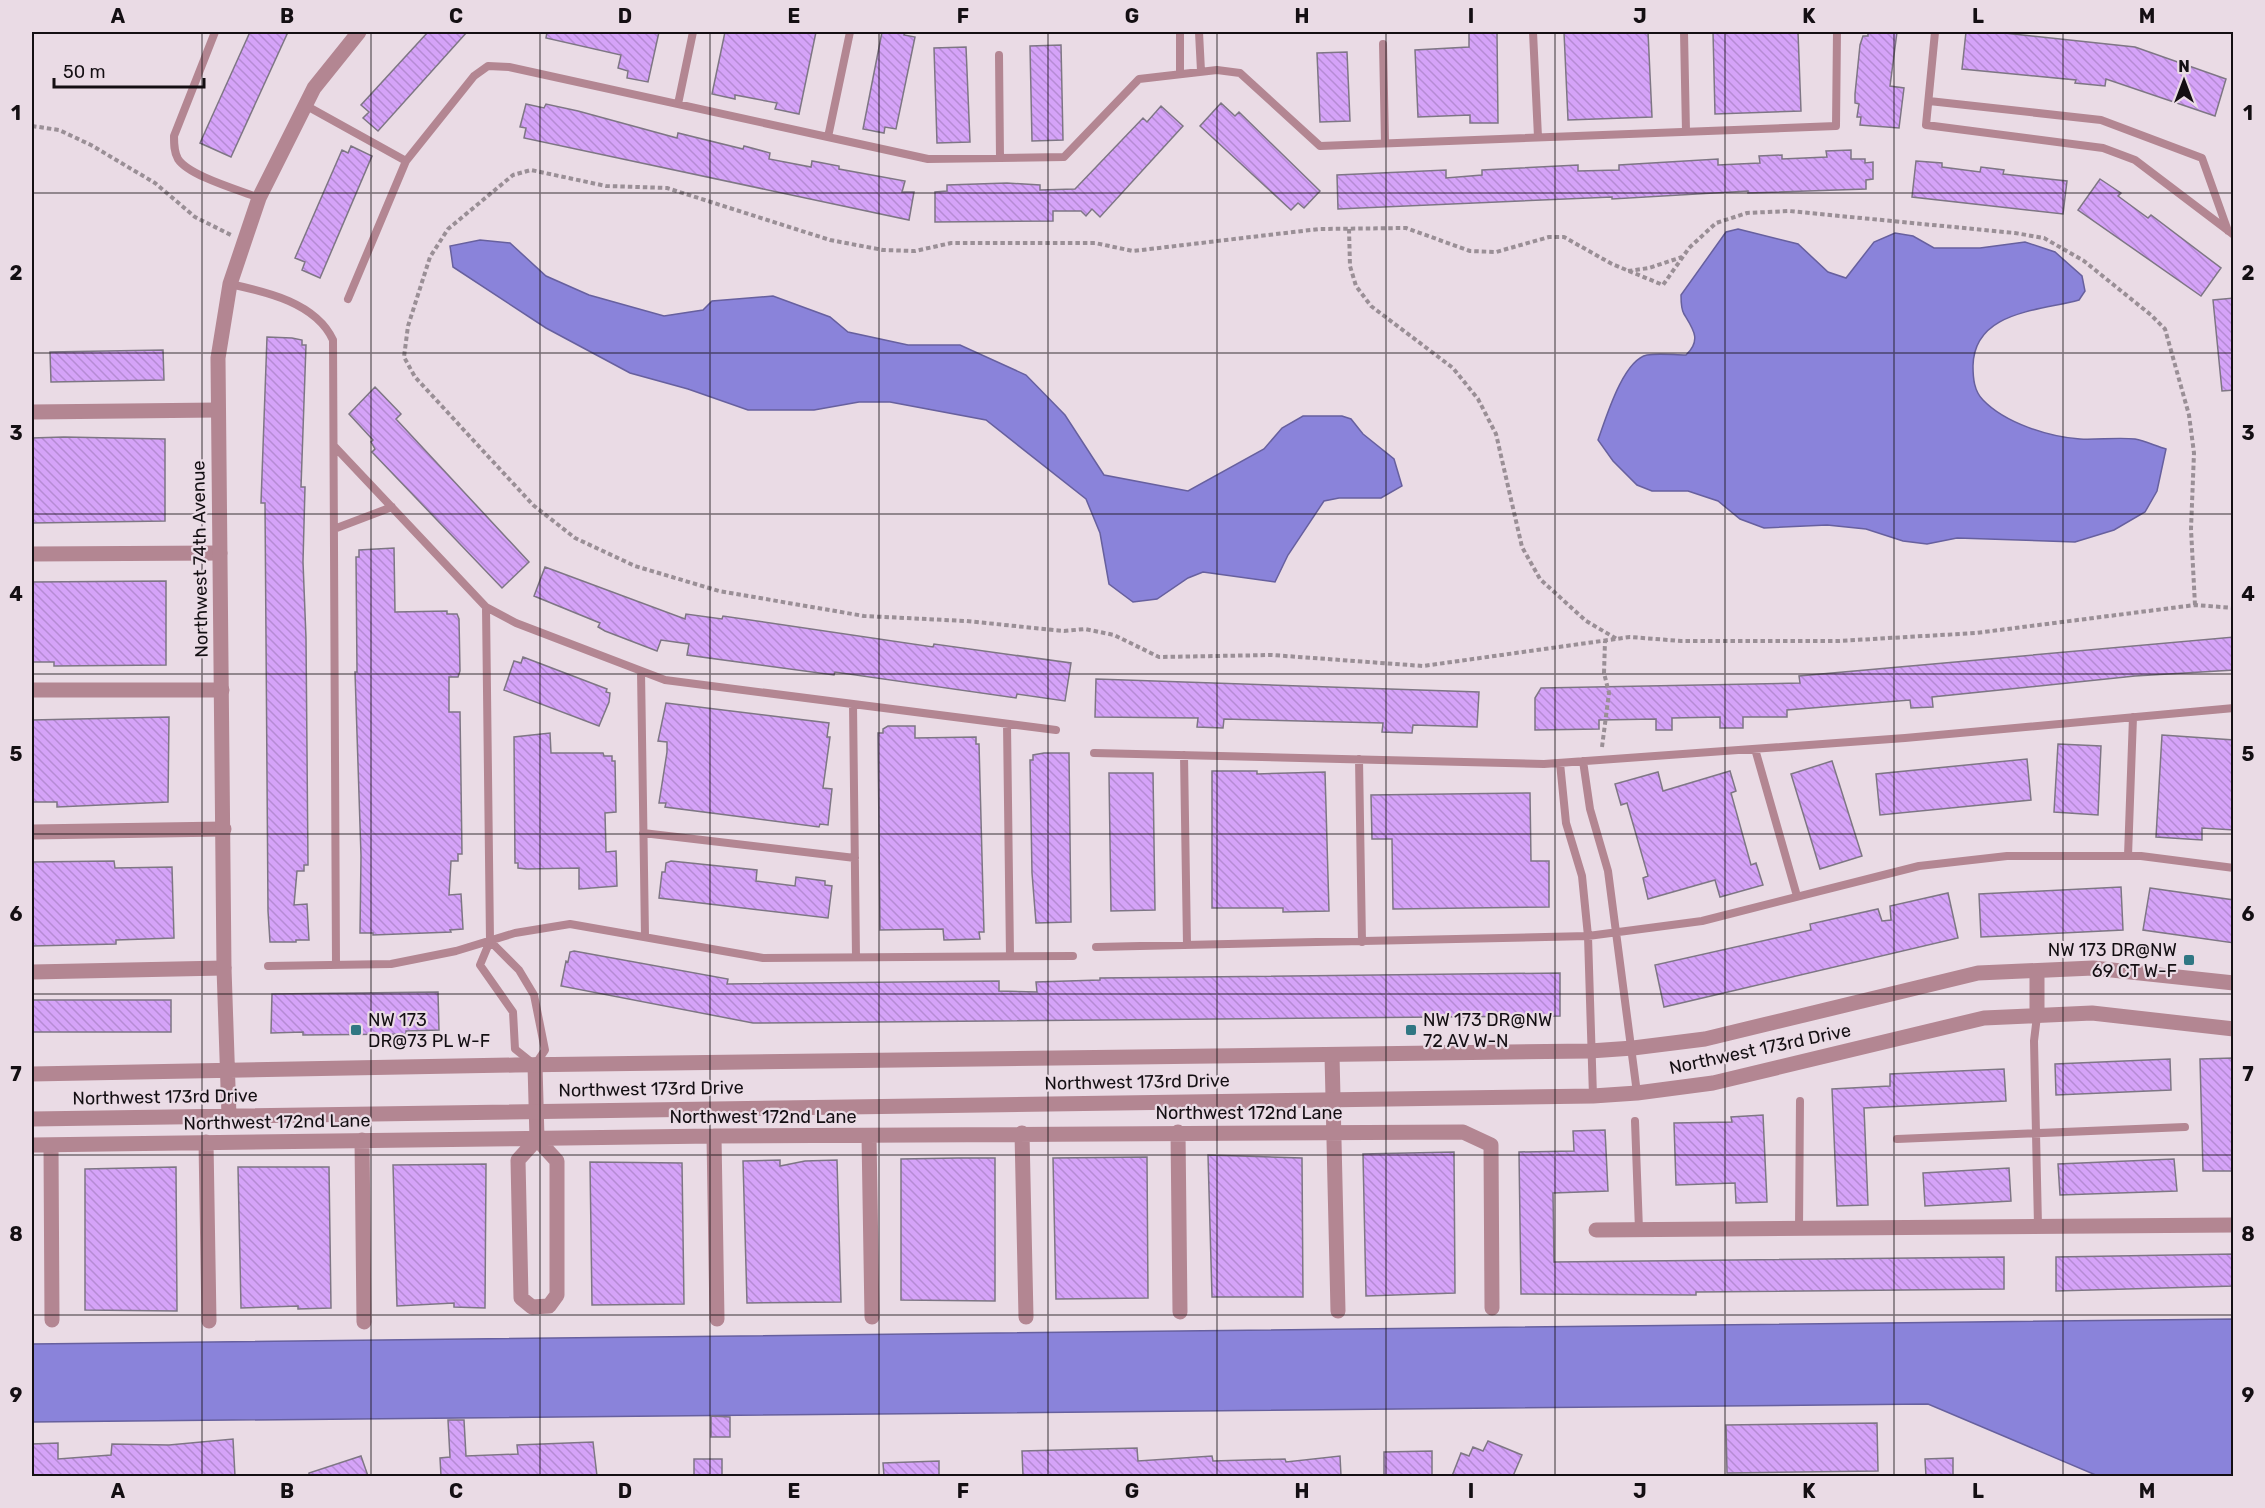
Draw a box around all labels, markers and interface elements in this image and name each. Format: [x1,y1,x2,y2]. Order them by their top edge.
text: A [111,4,126,28]
text: B [280,4,294,28]
text: C [449,4,463,28]
text: D [618,4,632,28]
text: E [788,4,800,28]
text: F [957,4,969,28]
text: G [1125,4,1139,28]
text: H [1295,4,1309,28]
text: I [1468,4,1474,28]
text: J [1633,4,1647,28]
text: K [1802,4,1816,28]
text: L [1972,4,1984,28]
text: M [2139,4,2155,28]
scale bar [54,51,204,89]
north arrow [2154,51,2214,111]
text: N [2178,57,2190,76]
text: 50 m [63,61,106,83]
text: 1 [11,101,21,125]
text: 1 [2243,101,2253,125]
text: 2 [10,261,23,285]
text: 2 [2242,261,2255,285]
text: 3 [9,421,23,445]
text: 3 [2241,421,2255,445]
street label: Northwest 74th Avenue [187,460,213,658]
text: 4 [9,582,23,606]
text: 4 [2241,582,2255,606]
text: 5 [10,742,23,766]
text: 5 [2242,742,2255,766]
text: 6 [9,902,23,926]
text: 6 [2241,902,2255,926]
place label: NW 173 DR@NW 69 CT W-F [2048,939,2177,982]
marker: NW 173 DR@NW 69 CT W-F [2182,953,2196,967]
place label: NW 173 DR@73 PL W-F [368,1009,490,1052]
place label: NW 173 DR@NW 72 AV W-N [1423,1009,1552,1052]
street label: Northwest 173rd Drive [1667,1019,1853,1079]
marker: NW 173 DR@73 PL W-F [349,1023,363,1037]
marker: NW 173 DR@NW 72 AV W-N [1404,1023,1418,1037]
text: 7 [10,1062,22,1086]
text: 7 [2242,1062,2254,1086]
street label: Northwest 173rd Drive [1044,1069,1230,1095]
street label: Northwest 173rd Drive [558,1076,744,1102]
street label: Northwest 173rd Drive [72,1084,258,1110]
street label: Northwest 172nd Lane [1155,1102,1343,1124]
street label: Northwest 172nd Lane [669,1106,857,1128]
street label: Northwest 172nd Lane [183,1109,371,1135]
text: 8 [9,1222,23,1246]
text: 8 [2241,1222,2255,1246]
text: 9 [10,1383,23,1407]
text: 9 [2242,1383,2255,1407]
text: A [111,1479,126,1503]
text: B [280,1479,294,1503]
text: C [449,1479,463,1503]
text: D [618,1479,632,1503]
text: E [788,1479,800,1503]
text: F [957,1479,969,1503]
text: G [1125,1479,1139,1503]
text: H [1295,1479,1309,1503]
text: I [1468,1479,1474,1503]
text: J [1633,1479,1647,1503]
text: K [1802,1479,1816,1503]
text: L [1972,1479,1984,1503]
text: M [2139,1479,2155,1503]

